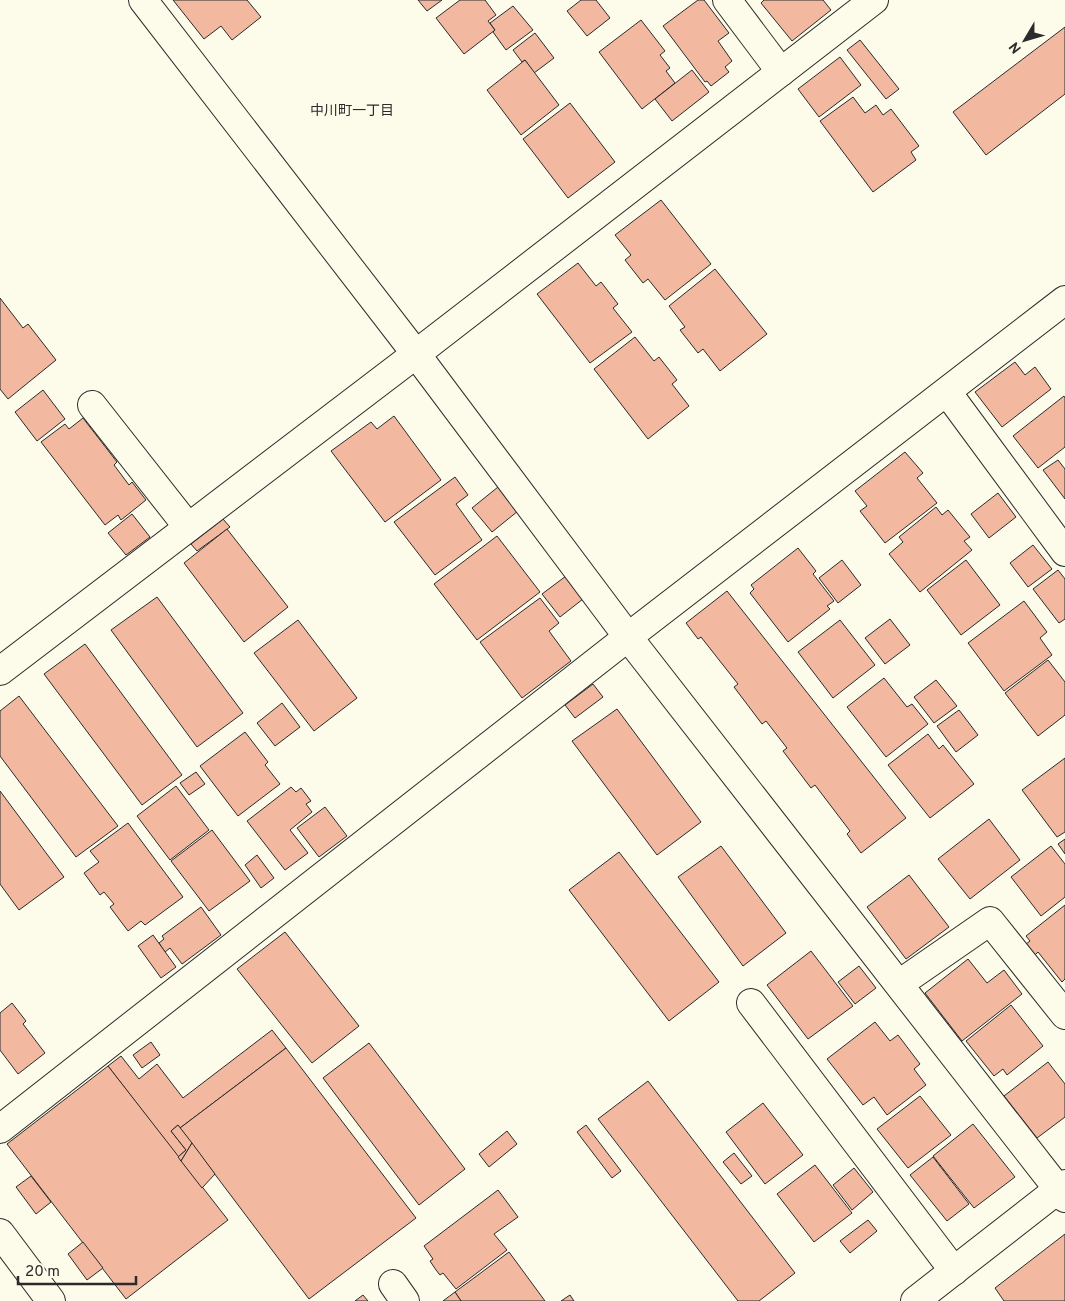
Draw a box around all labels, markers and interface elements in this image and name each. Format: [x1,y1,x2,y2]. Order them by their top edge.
north arrow [1000,15,1050,65]
text: N [1006,38,1026,56]
district label: 中川町一丁目 [310,103,394,120]
scale bar [18,1254,135,1286]
text: 20 m [25,1263,60,1282]

